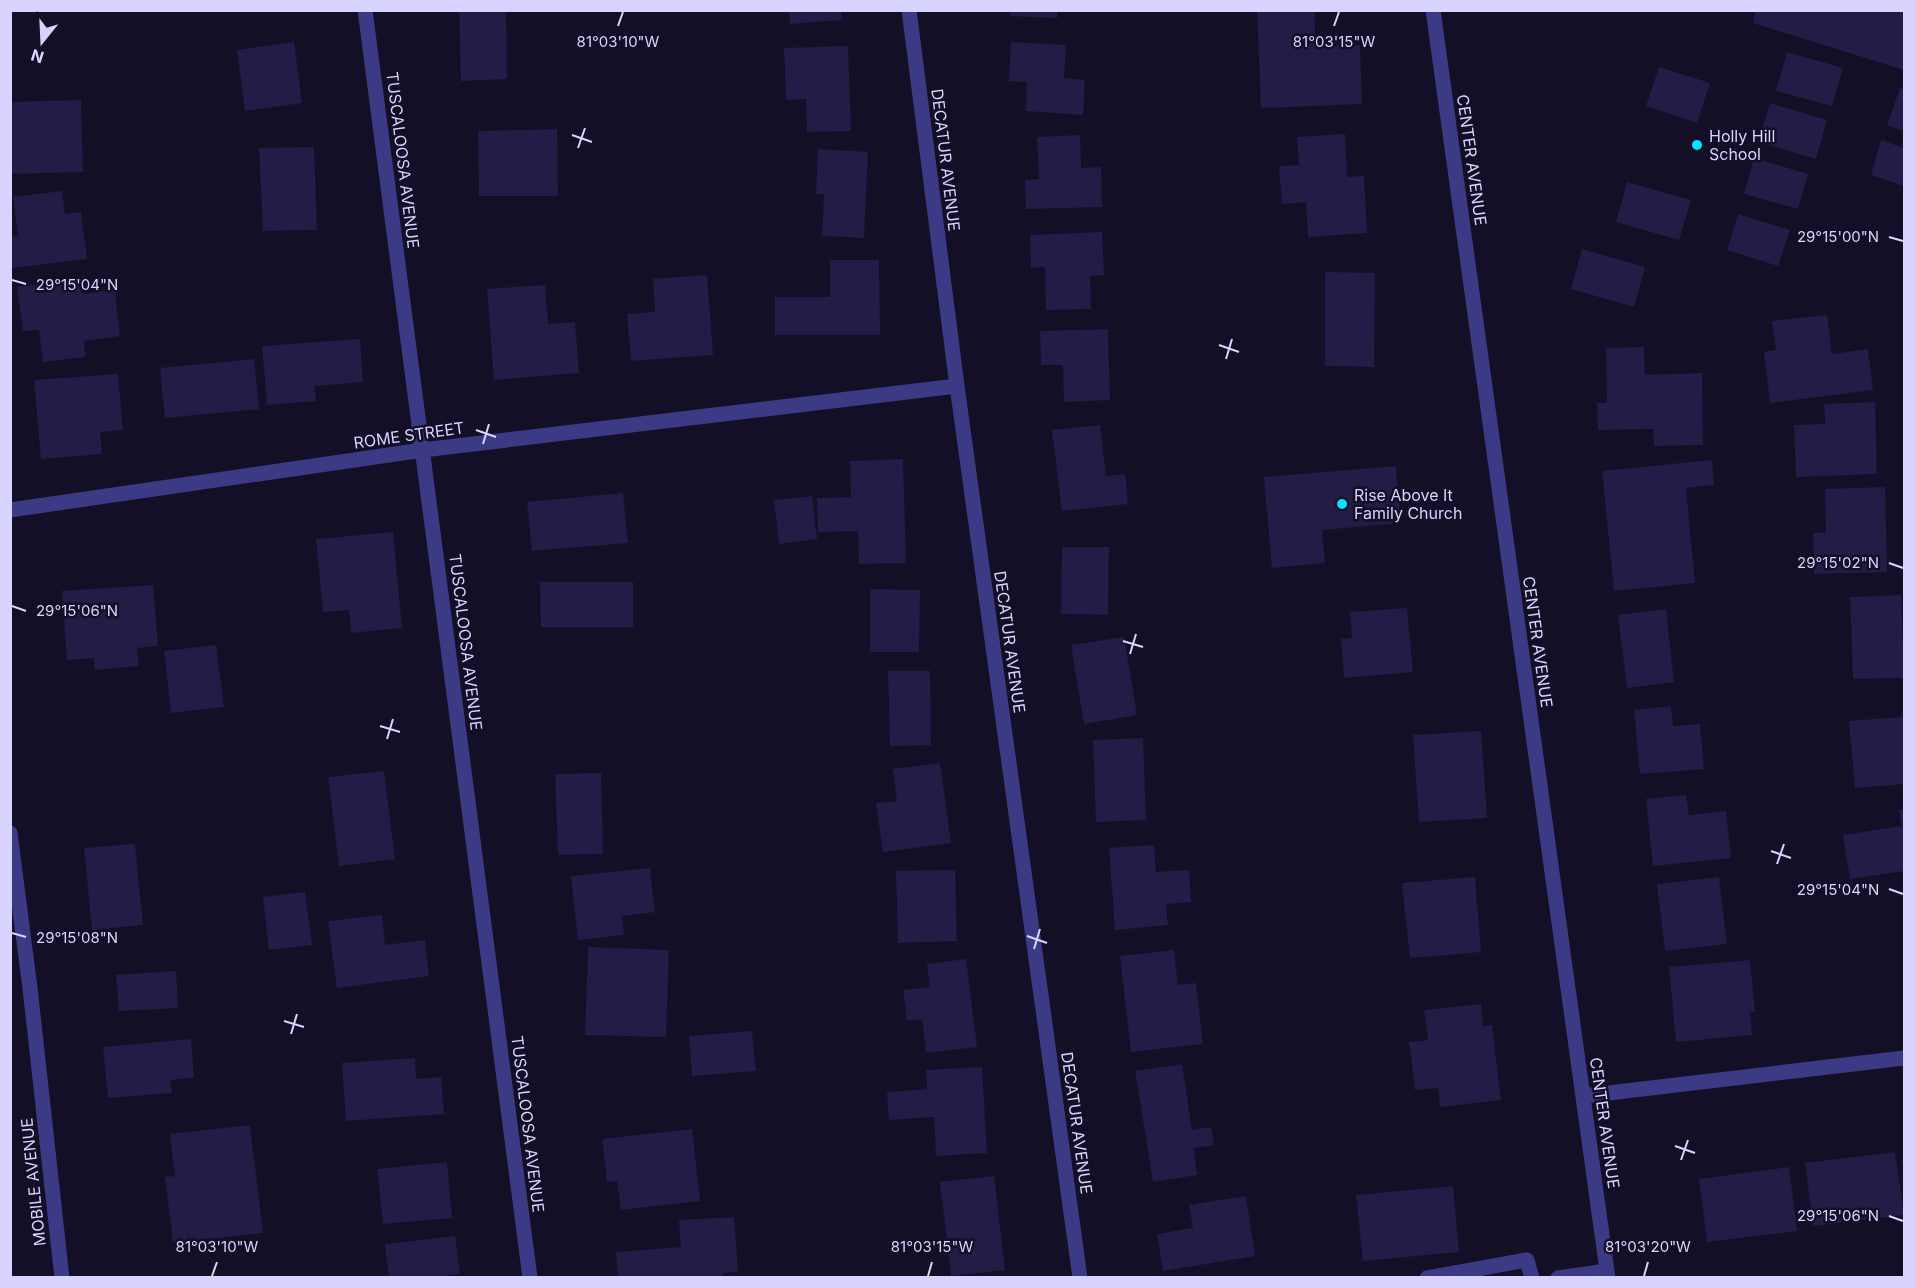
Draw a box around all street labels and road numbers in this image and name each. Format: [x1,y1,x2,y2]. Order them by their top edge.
street label: TUSCALOOSA AVENUE [382,70,424,250]
street label: DECATUR AVENUE [927,88,965,232]
street label: CENTER AVENUE [1453,93,1491,227]
street label: ROME STREET [352,417,466,453]
street label: TUSCALOOSA AVENUE [445,552,487,732]
street label: DECATUR AVENUE [990,570,1030,714]
street label: CENTER AVENUE [1519,575,1557,709]
street label: TUSCALOOSA AVENUE [507,1034,549,1214]
street label: DECATUR AVENUE [1057,1051,1097,1195]
street label: CENTER AVENUE [1586,1056,1624,1190]
street label: MOBILE AVENUE [16,1117,50,1247]

